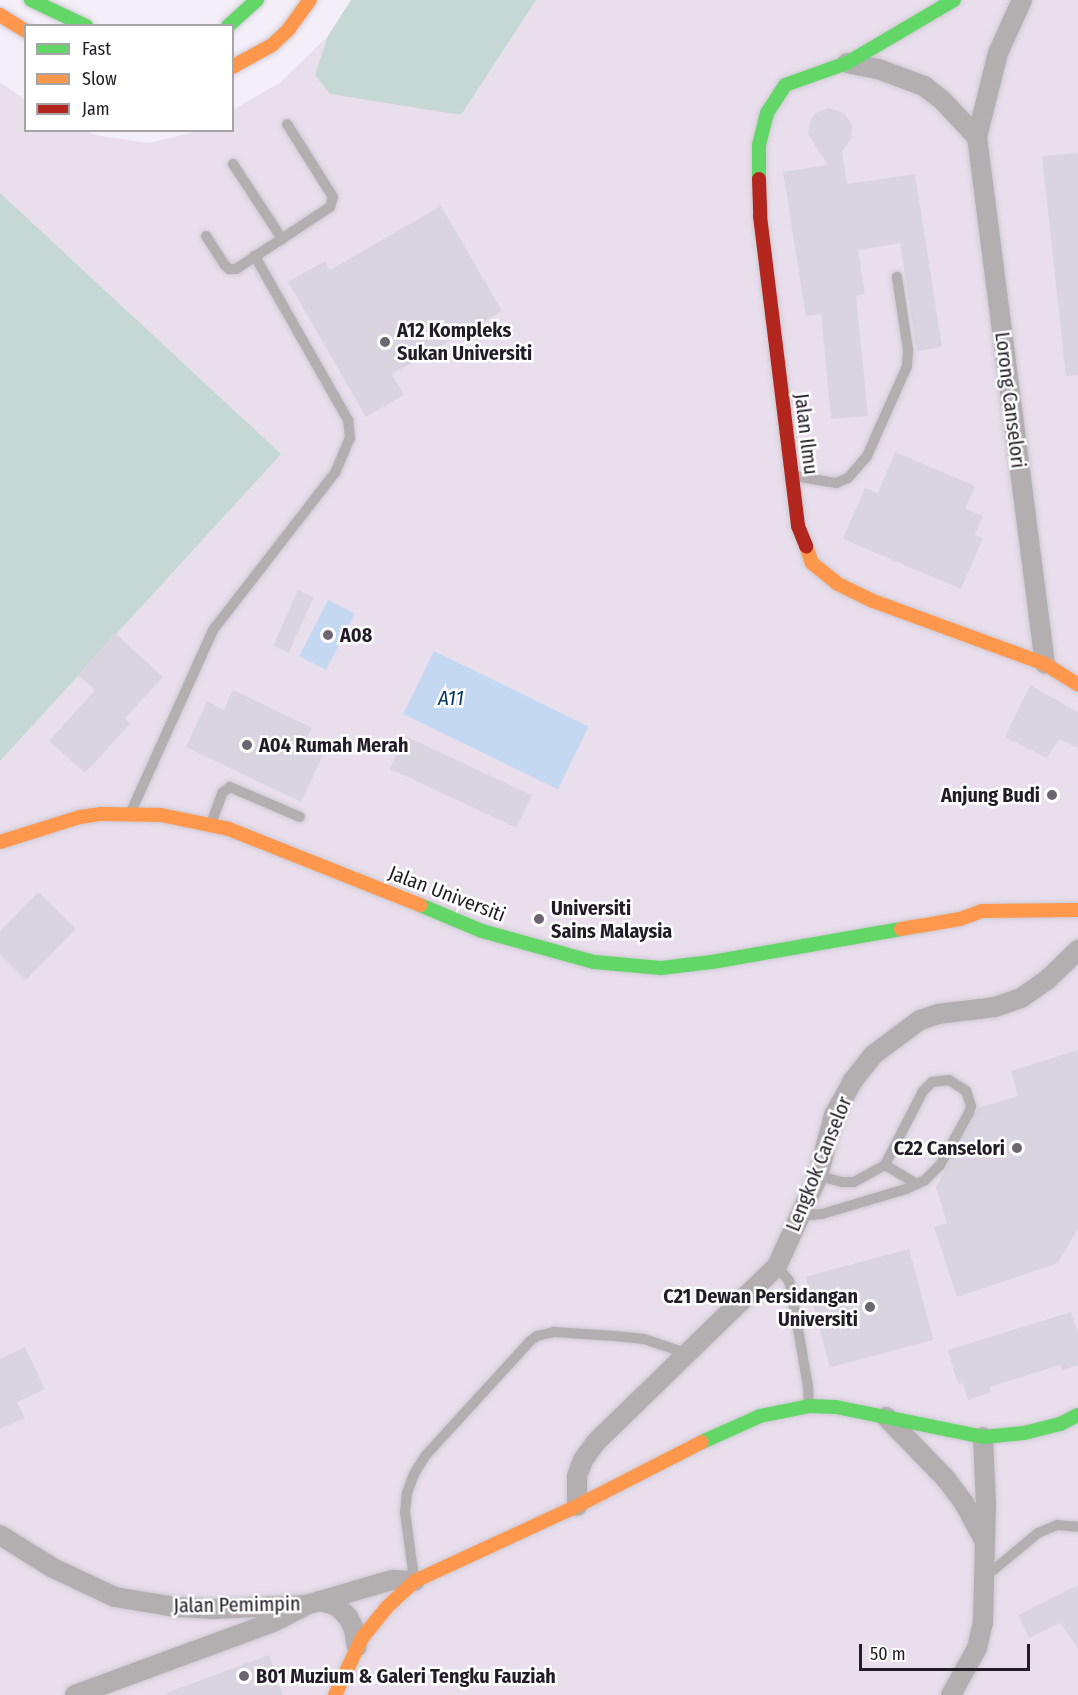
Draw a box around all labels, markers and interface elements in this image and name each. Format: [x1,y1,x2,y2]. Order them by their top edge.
legend [24,24,234,132]
text: Fast [82,38,111,60]
text: Slow [82,68,117,90]
text: Jam [82,98,110,120]
place label: A12 Kompleks Sukan Universiti [397,318,532,365]
street label: Lorong Canselori [990,331,1030,469]
marker: A12 Kompleks Sukan Universiti [378,335,392,349]
street label: Jalan Ilmu [789,392,823,476]
place label: A08 [340,623,372,647]
marker: A08 [321,628,335,642]
water label: A11 [438,685,464,711]
place label: A04 Rumah Merah [259,733,408,757]
marker: A04 Rumah Merah [240,738,254,752]
place label: Anjung Budi [941,783,1040,807]
marker: Anjung Budi [1045,788,1059,802]
street label: Jalan Universiti [385,861,509,927]
place label: Universiti Sains Malaysia [551,896,672,943]
marker: Universiti Sains Malaysia [532,912,546,926]
street label: Lengkok Canselor [781,1093,857,1235]
place label: C22 Canselori [894,1136,1005,1160]
marker: C22 Canselori [1010,1141,1024,1155]
place label: C21 Dewan Persidangan Universiti [663,1284,858,1331]
marker: C21 Dewan Persidangan Universiti [863,1300,877,1314]
street label: Jalan Pemimpin [173,1592,301,1618]
scale bar [862,1632,1033,1670]
text: 50 m [870,1643,906,1665]
place label: B01 Muzium & Galeri Tengku Fauziah [256,1664,556,1688]
marker: B01 Muzium & Galeri Tengku Fauziah [237,1669,251,1683]

